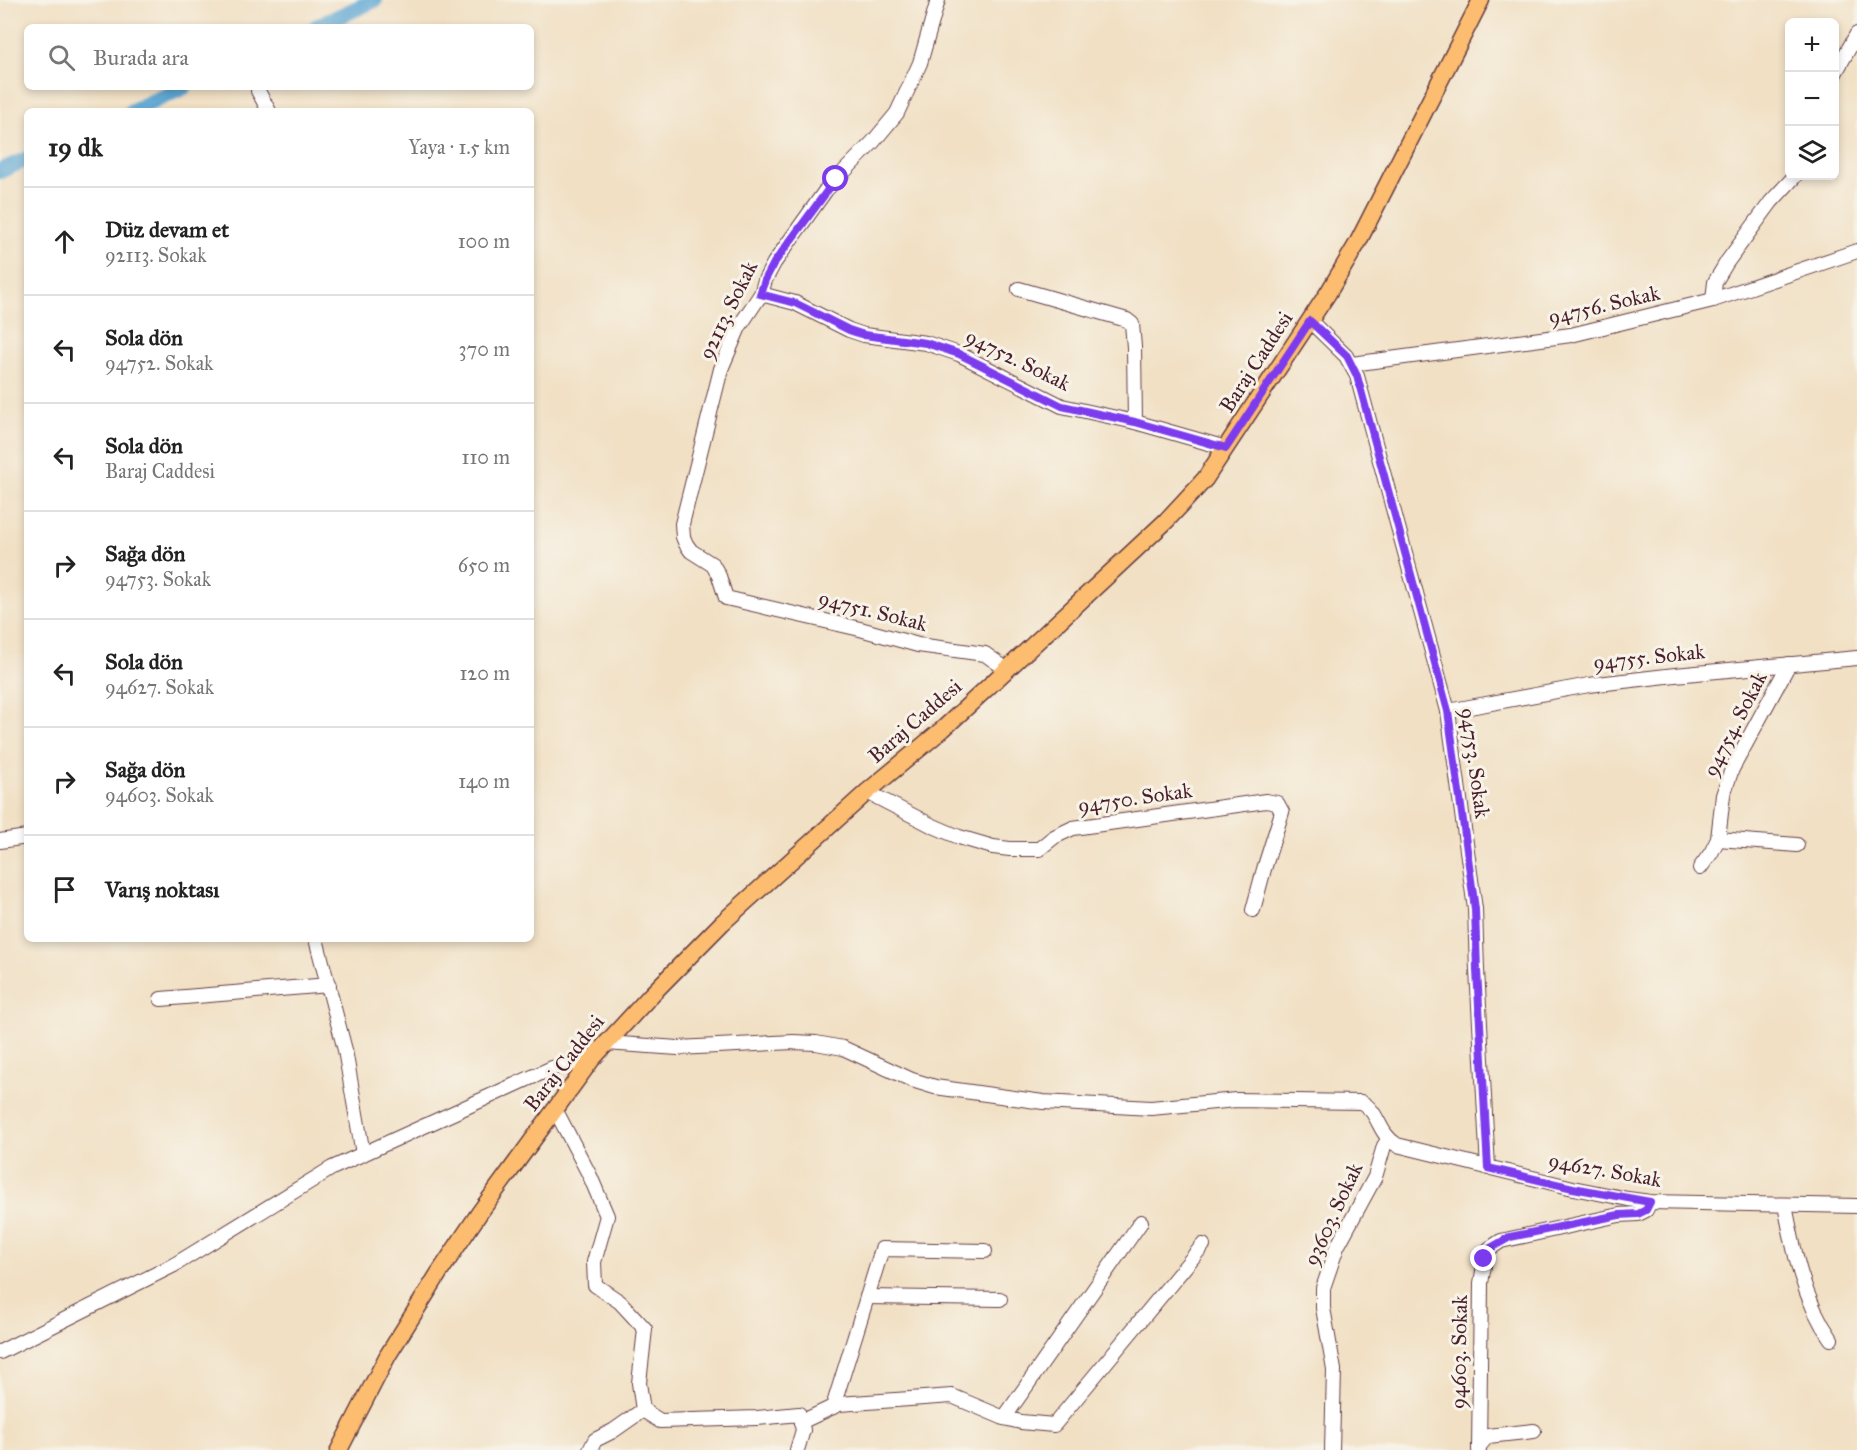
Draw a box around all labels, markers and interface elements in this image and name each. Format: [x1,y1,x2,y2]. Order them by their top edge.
map controls [1785,18,1839,180]
button: + [1785,18,1839,72]
search box [24,24,534,90]
icon: search [45,41,78,74]
text: Burada ara [93,44,189,71]
button: − [1785,72,1839,126]
button: layers [1785,126,1839,180]
text: 19 dk [48,131,103,163]
text: Yaya · 1.5 km [408,135,510,159]
route start [822,165,848,191]
text: Düz devam et [105,216,229,243]
icon: ahead [48,225,81,258]
text: 100 m [458,229,510,253]
text: 92113. Sokak [105,243,207,267]
street label: 92113. Sokak [693,256,763,364]
street label: 94756. Sokak [1546,279,1663,330]
street label: Baraj Caddesi [1214,306,1298,418]
street label: 94752. Sokak [961,323,1075,397]
text: Sola dön [105,324,183,351]
icon: left [48,333,81,366]
text: 370 m [459,337,510,361]
text: 94752. Sokak [105,351,213,375]
text: Sola dön [105,432,183,459]
icon: left [48,441,81,474]
text: 110 m [462,445,510,469]
text: Baraj Caddesi [105,459,215,483]
text: Sağa dön [105,540,185,567]
icon: right [48,549,81,582]
text: 650 m [458,553,510,577]
text: 94753. Sokak [105,567,211,591]
street label: 94751. Sokak [816,585,930,637]
street label: 94755. Sokak [1592,638,1706,676]
text: Sola dön [105,648,183,675]
icon: left [48,657,81,690]
text: 120 m [459,661,510,685]
street label: 94754. Sokak [1697,667,1773,781]
street label: Baraj Caddesi [863,673,967,769]
text: 94627. Sokak [105,675,214,699]
street label: 94753. Sokak [1454,706,1496,820]
text: Sağa dön [105,756,185,783]
icon: right [48,765,81,798]
text: 140 m [458,769,510,793]
street label: 94750. Sokak [1076,777,1194,819]
text: 94603. Sokak [105,783,214,807]
icon: arrive [48,873,81,906]
text: Varış noktası [105,876,219,903]
street label: Baraj Caddesi [518,1009,610,1117]
street label: 94627. Sokak [1546,1147,1664,1193]
street label: 93603. Sokak [1298,1158,1368,1270]
route end [1470,1245,1496,1271]
street label: 94603. Sokak [1445,1294,1473,1409]

